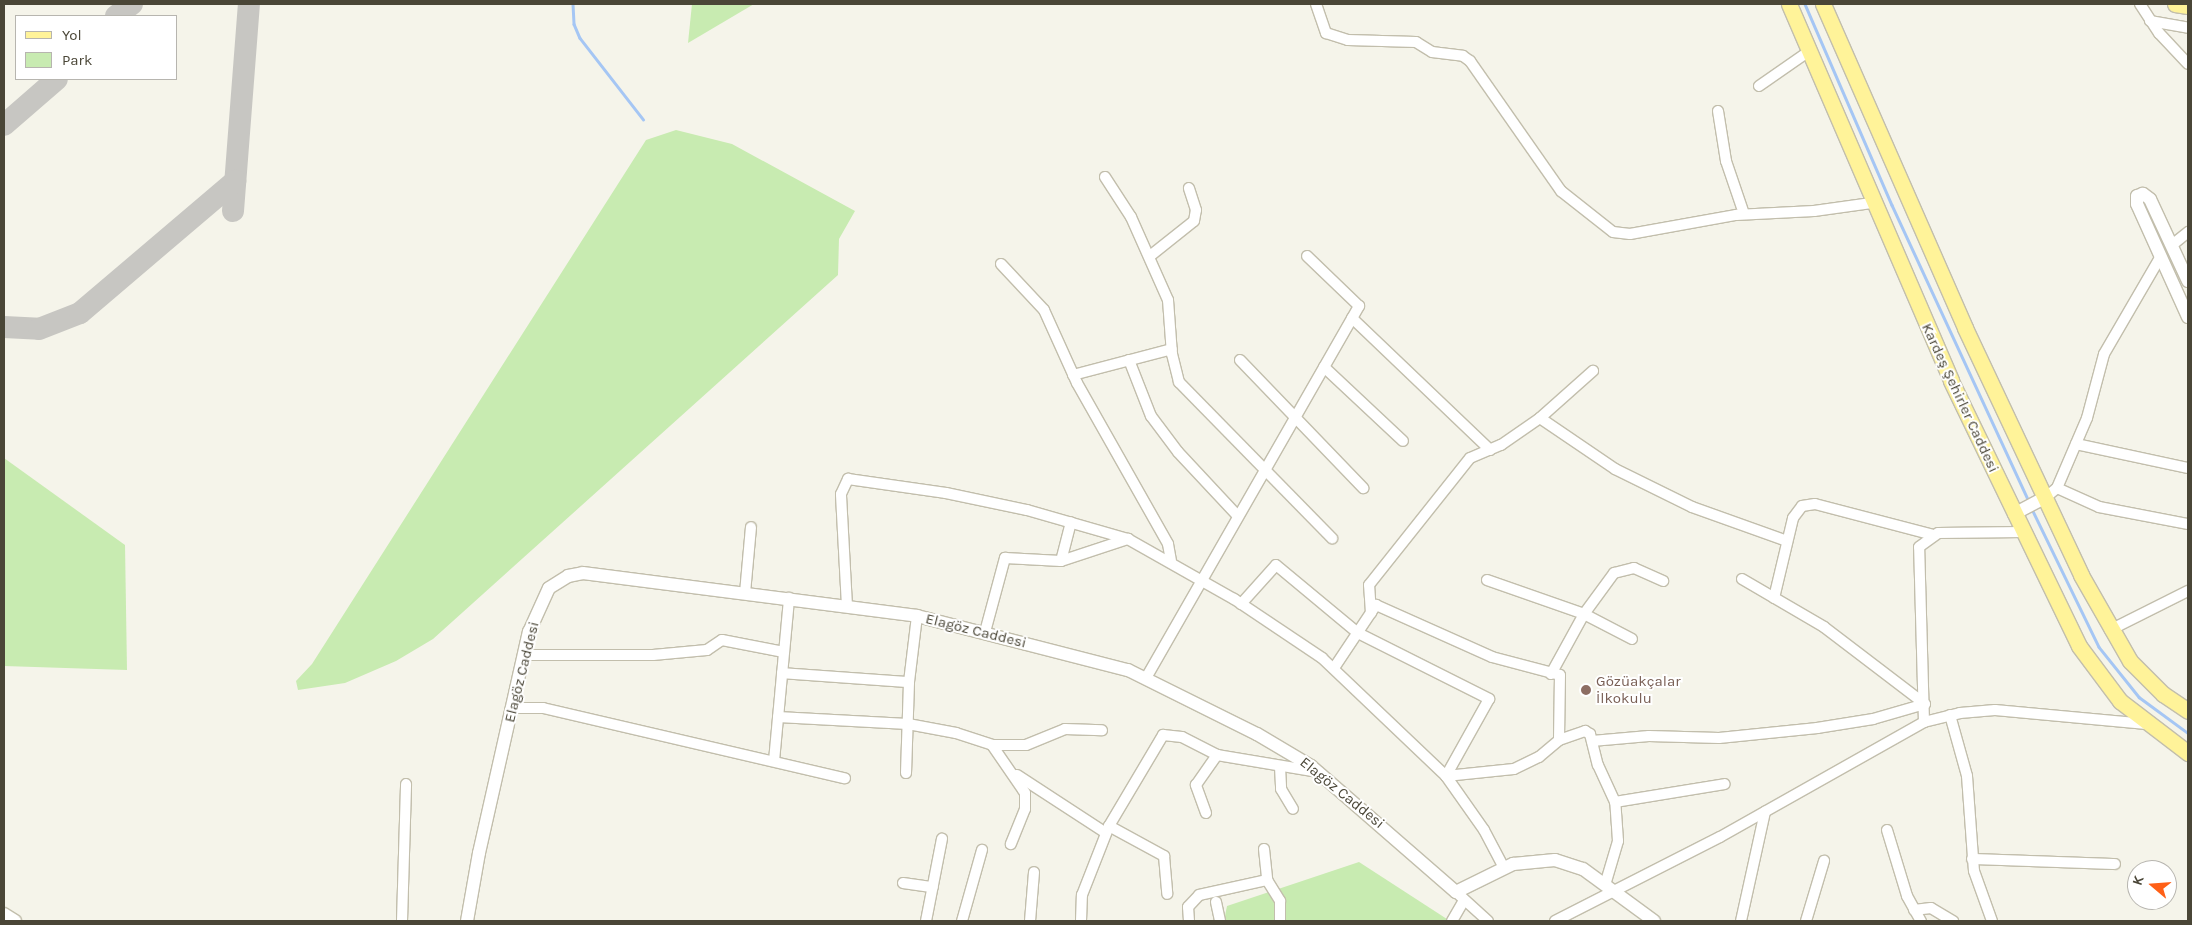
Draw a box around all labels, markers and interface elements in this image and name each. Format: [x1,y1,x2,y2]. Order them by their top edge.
legend [15,15,178,80]
text: Yol [62,26,82,44]
text: Park [62,51,92,69]
street label: Kardeş Şehirler Caddesi [1917,320,2003,476]
street label: Elagöz Caddesi [924,610,1028,652]
street label: Elagöz Caddesi [501,620,543,724]
place label: Gözüakçalar İlkokulu [1596,672,1681,707]
marker: Gözüakçalar İlkokulu [1580,684,1592,696]
street label: Elagöz Caddesi [1296,753,1388,833]
north arrow [2127,860,2177,910]
text: K [2129,874,2148,887]

